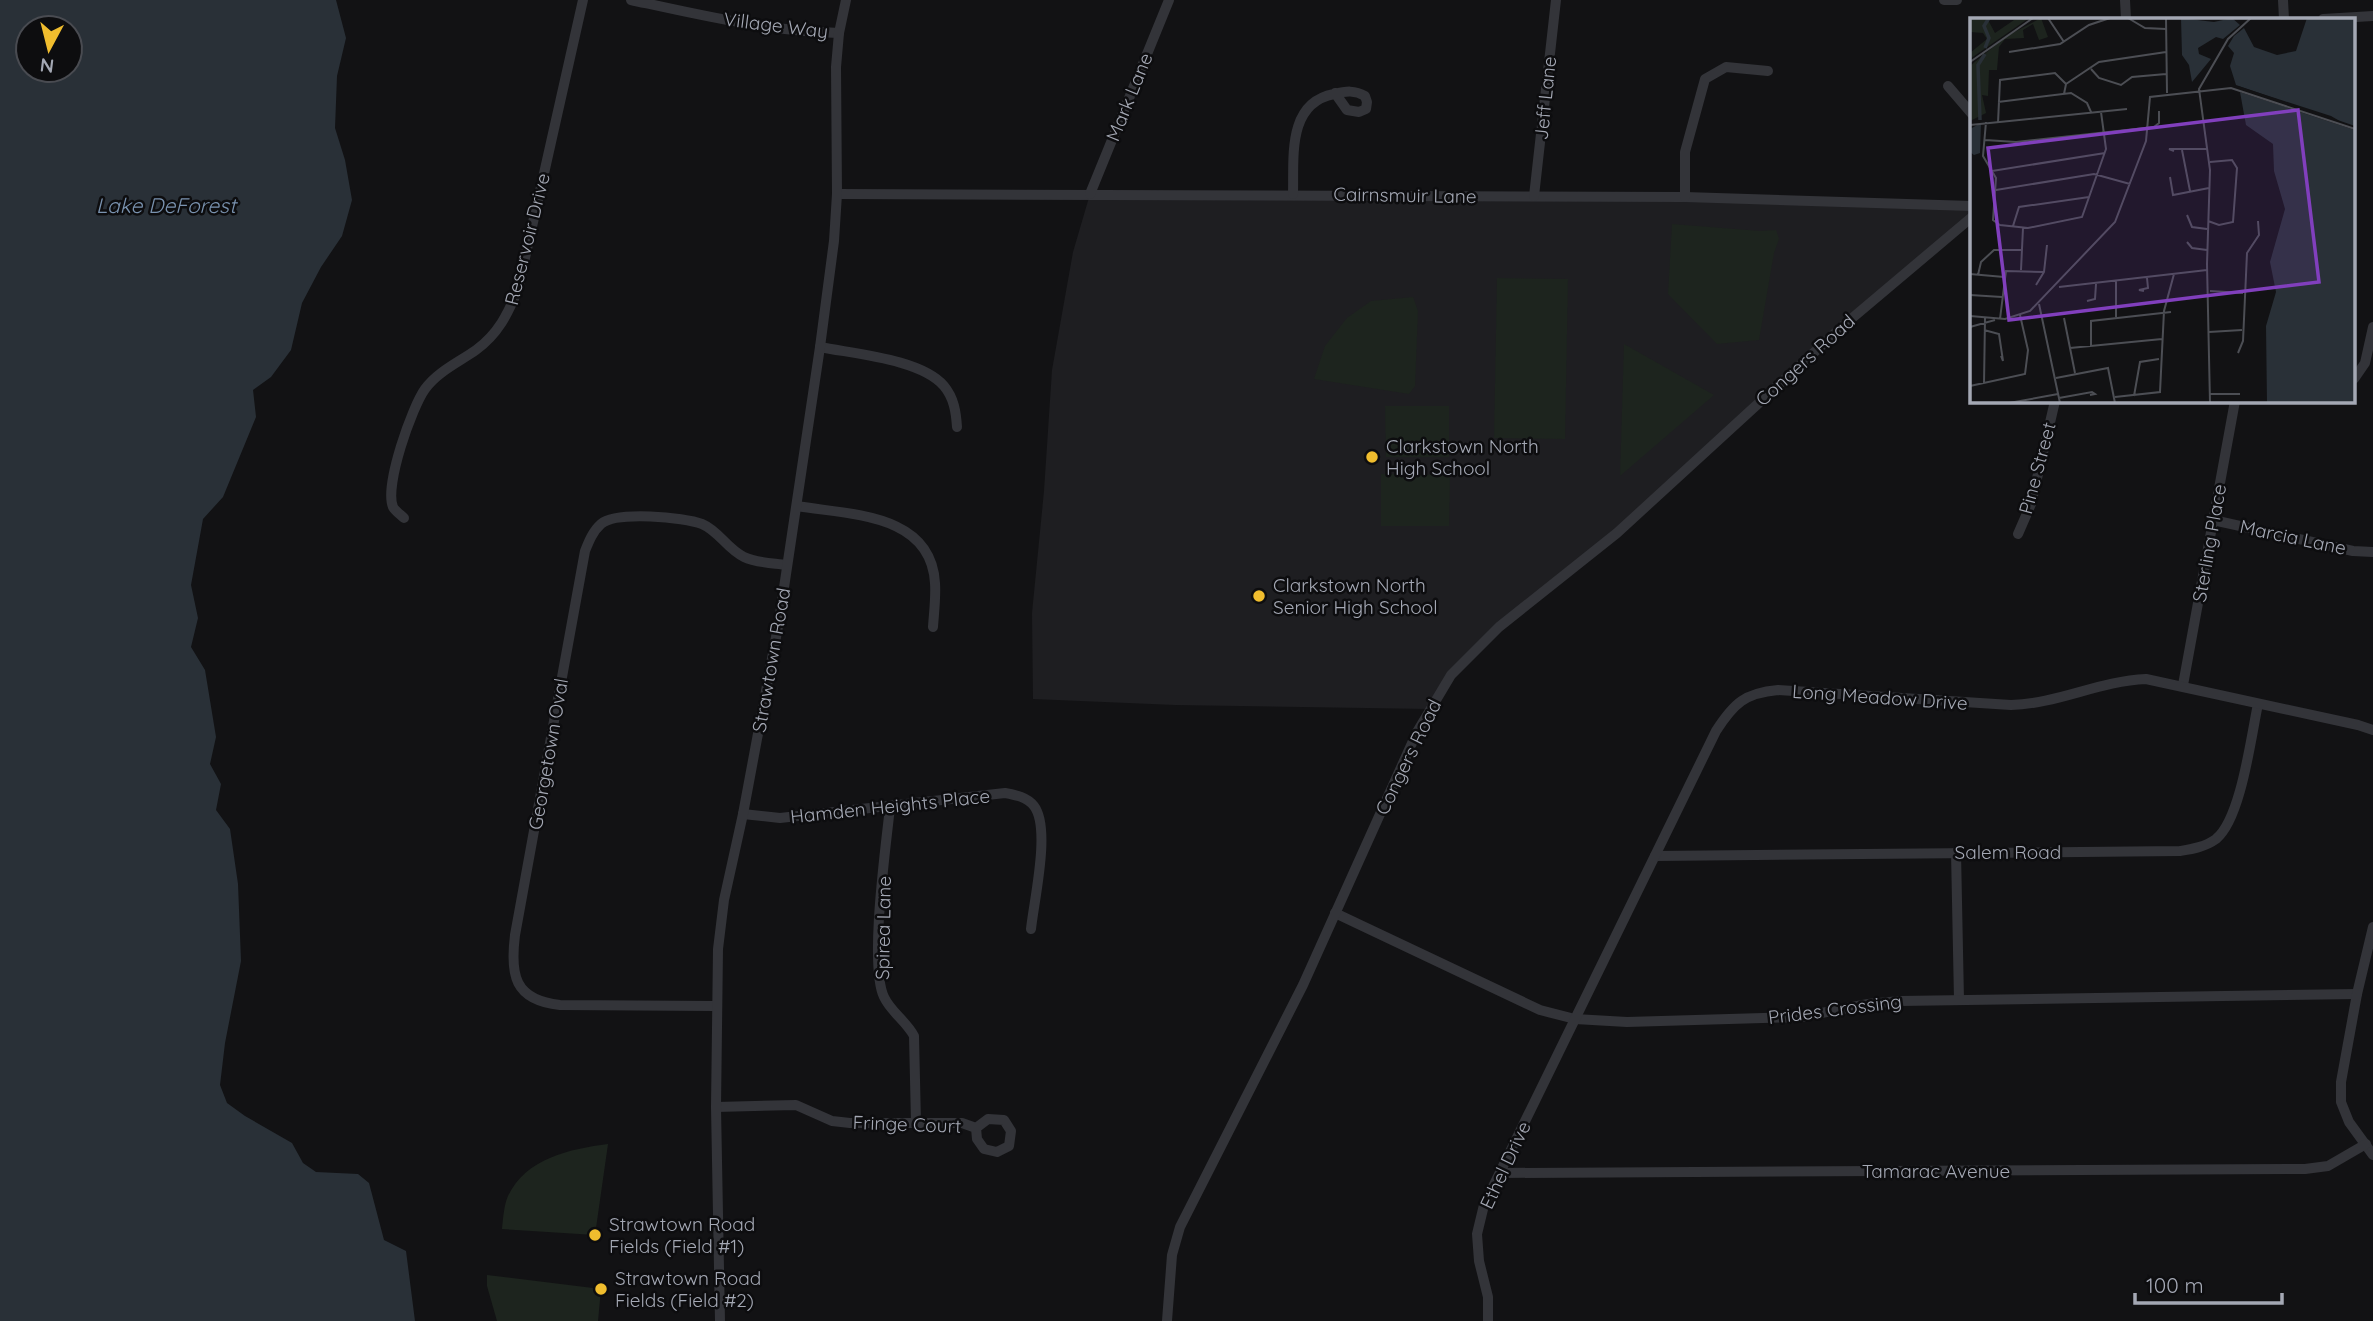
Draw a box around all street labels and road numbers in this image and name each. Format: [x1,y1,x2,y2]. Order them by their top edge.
street label: Village Way [723,7,829,43]
street label: Mark Lane [1100,49,1158,145]
street label: Jeff Lane [1529,55,1561,141]
street label: Reservoir Drive [499,171,555,307]
street label: Cairnsmuir Lane [1333,182,1477,208]
street label: Congers Road [1750,309,1860,411]
street label: Pine Street [2013,419,2061,517]
street label: Sterling Place [2187,482,2231,604]
street label: Marcia Lane [2238,514,2348,560]
street label: Strawtown Road [746,586,796,734]
street label: Georgetown Oval [523,676,573,832]
street label: Long Meadow Drive [1791,679,1969,715]
street label: Congers Road [1370,695,1446,819]
street label: Hamden Heights Place [789,784,991,828]
street label: Salem Road [1955,840,2061,864]
street label: Spirea Lane [870,876,896,980]
street label: Prides Crossing [1767,989,1903,1029]
street label: Fringe Court [852,1110,962,1138]
street label: Ethel Drive [1474,1117,1536,1213]
street label: Tamarac Avenue [1862,1159,2010,1183]

